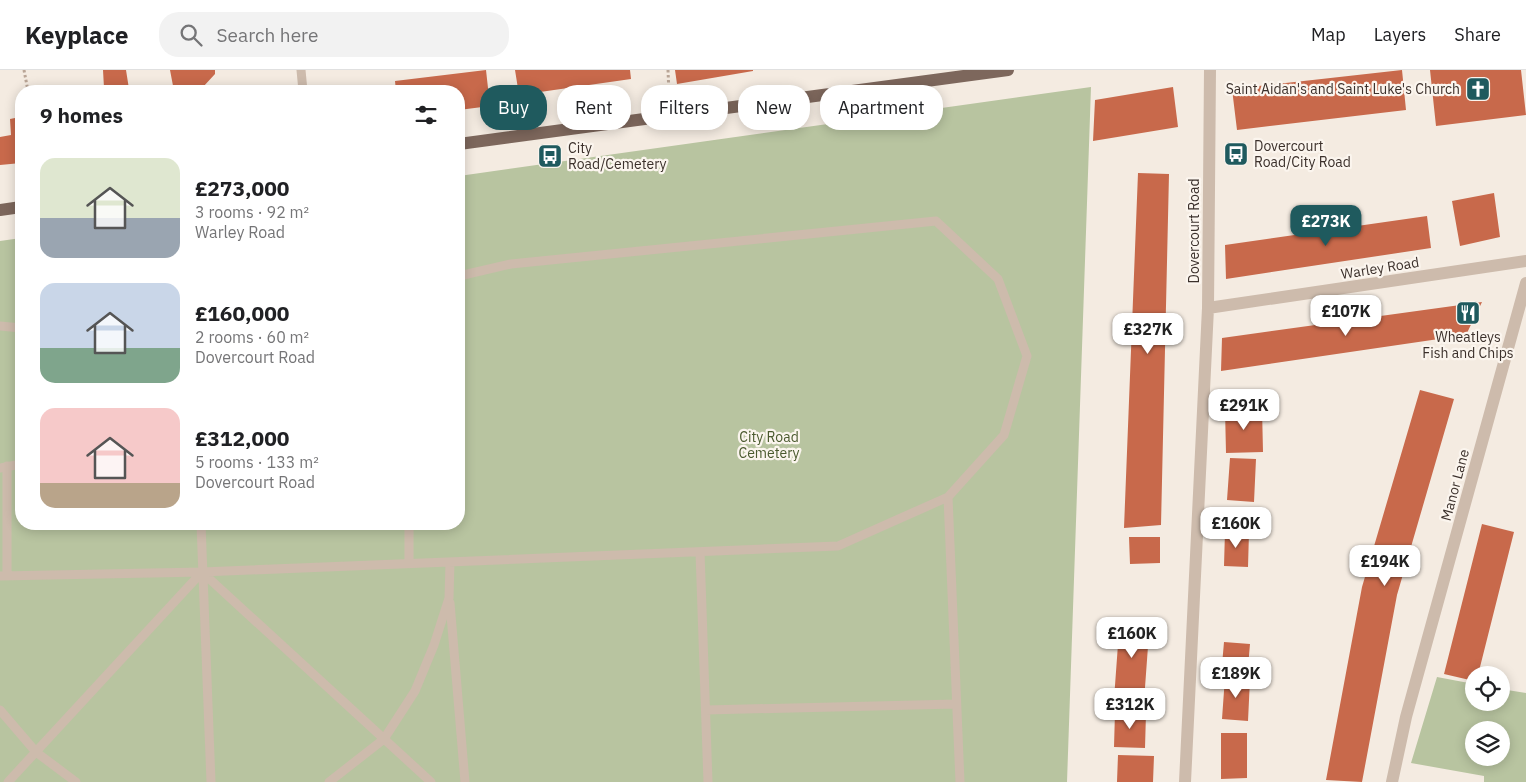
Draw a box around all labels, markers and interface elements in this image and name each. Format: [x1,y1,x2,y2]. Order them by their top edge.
search box [159,12,509,57]
text: Keyplace [25,19,129,51]
icon: search [177,21,205,49]
text: Search here [217,23,318,47]
text: Map [1311,23,1346,46]
text: Layers [1374,23,1426,46]
text: Share [1454,23,1501,46]
church icon: Saint Aidan's and Saint Luke's Church [1465,76,1491,102]
place label: Saint Aidan's and Saint Luke's Church [1226,80,1460,98]
chip: Buy [480,85,547,130]
chip: Rent [557,85,631,130]
chip: Filters [641,85,728,130]
chip: New [738,85,810,130]
chip: Apartment [820,85,943,130]
text: 9 homes [40,101,123,129]
icon: filters [412,101,440,129]
place label: Dovercourt Road/City Road [1254,137,1351,171]
place label: City Road/Cemetery [568,139,666,173]
bus stop icon: Dovercourt Road/City Road [1223,141,1249,167]
bus stop icon: City Road/Cemetery [537,143,563,169]
text: £273,000 [195,174,289,202]
icon: home [80,178,140,238]
street label: Dovercourt Road [1185,179,1203,284]
text: 3 rooms · 92 m² [195,202,309,222]
pin: £273K [1291,204,1361,247]
text: £273K [1301,211,1351,231]
text: Warley Road [195,222,285,242]
street label: Warley Road [1340,253,1420,283]
pin: £107K [1311,294,1381,337]
text: £160,000 [195,299,289,327]
restaurant icon: Wheatleys Fish and Chips [1455,300,1481,326]
text: £107K [1321,301,1371,321]
icon: home [80,303,140,363]
pin: £327K [1113,312,1183,355]
text: £327K [1123,319,1173,339]
text: 2 rooms · 60 m² [195,327,309,347]
place label: Wheatleys Fish and Chips [1422,328,1514,362]
text: Dovercourt Road [195,347,315,367]
pin: £291K [1209,388,1279,431]
text: £291K [1219,395,1269,415]
text: £312,000 [195,424,289,452]
icon: home [80,428,140,488]
park label: City Road Cemetery [738,428,800,462]
street label: Manor Lane [1437,447,1473,523]
text: 5 rooms · 133 m² [195,452,319,472]
text: Dovercourt Road [195,472,315,492]
pin: £160K [1201,506,1271,549]
text: £160K [1211,513,1261,533]
pin: £194K [1350,544,1420,587]
text: £194K [1360,551,1410,571]
pin: £160K [1097,616,1167,659]
text: £160K [1107,623,1157,643]
pin: £189K [1201,656,1271,699]
text: £189K [1211,663,1261,683]
map controls [1465,666,1510,766]
button: locate [1465,666,1510,711]
pin: £312K [1095,688,1165,730]
text: £312K [1105,694,1155,714]
button: layers [1465,721,1510,766]

